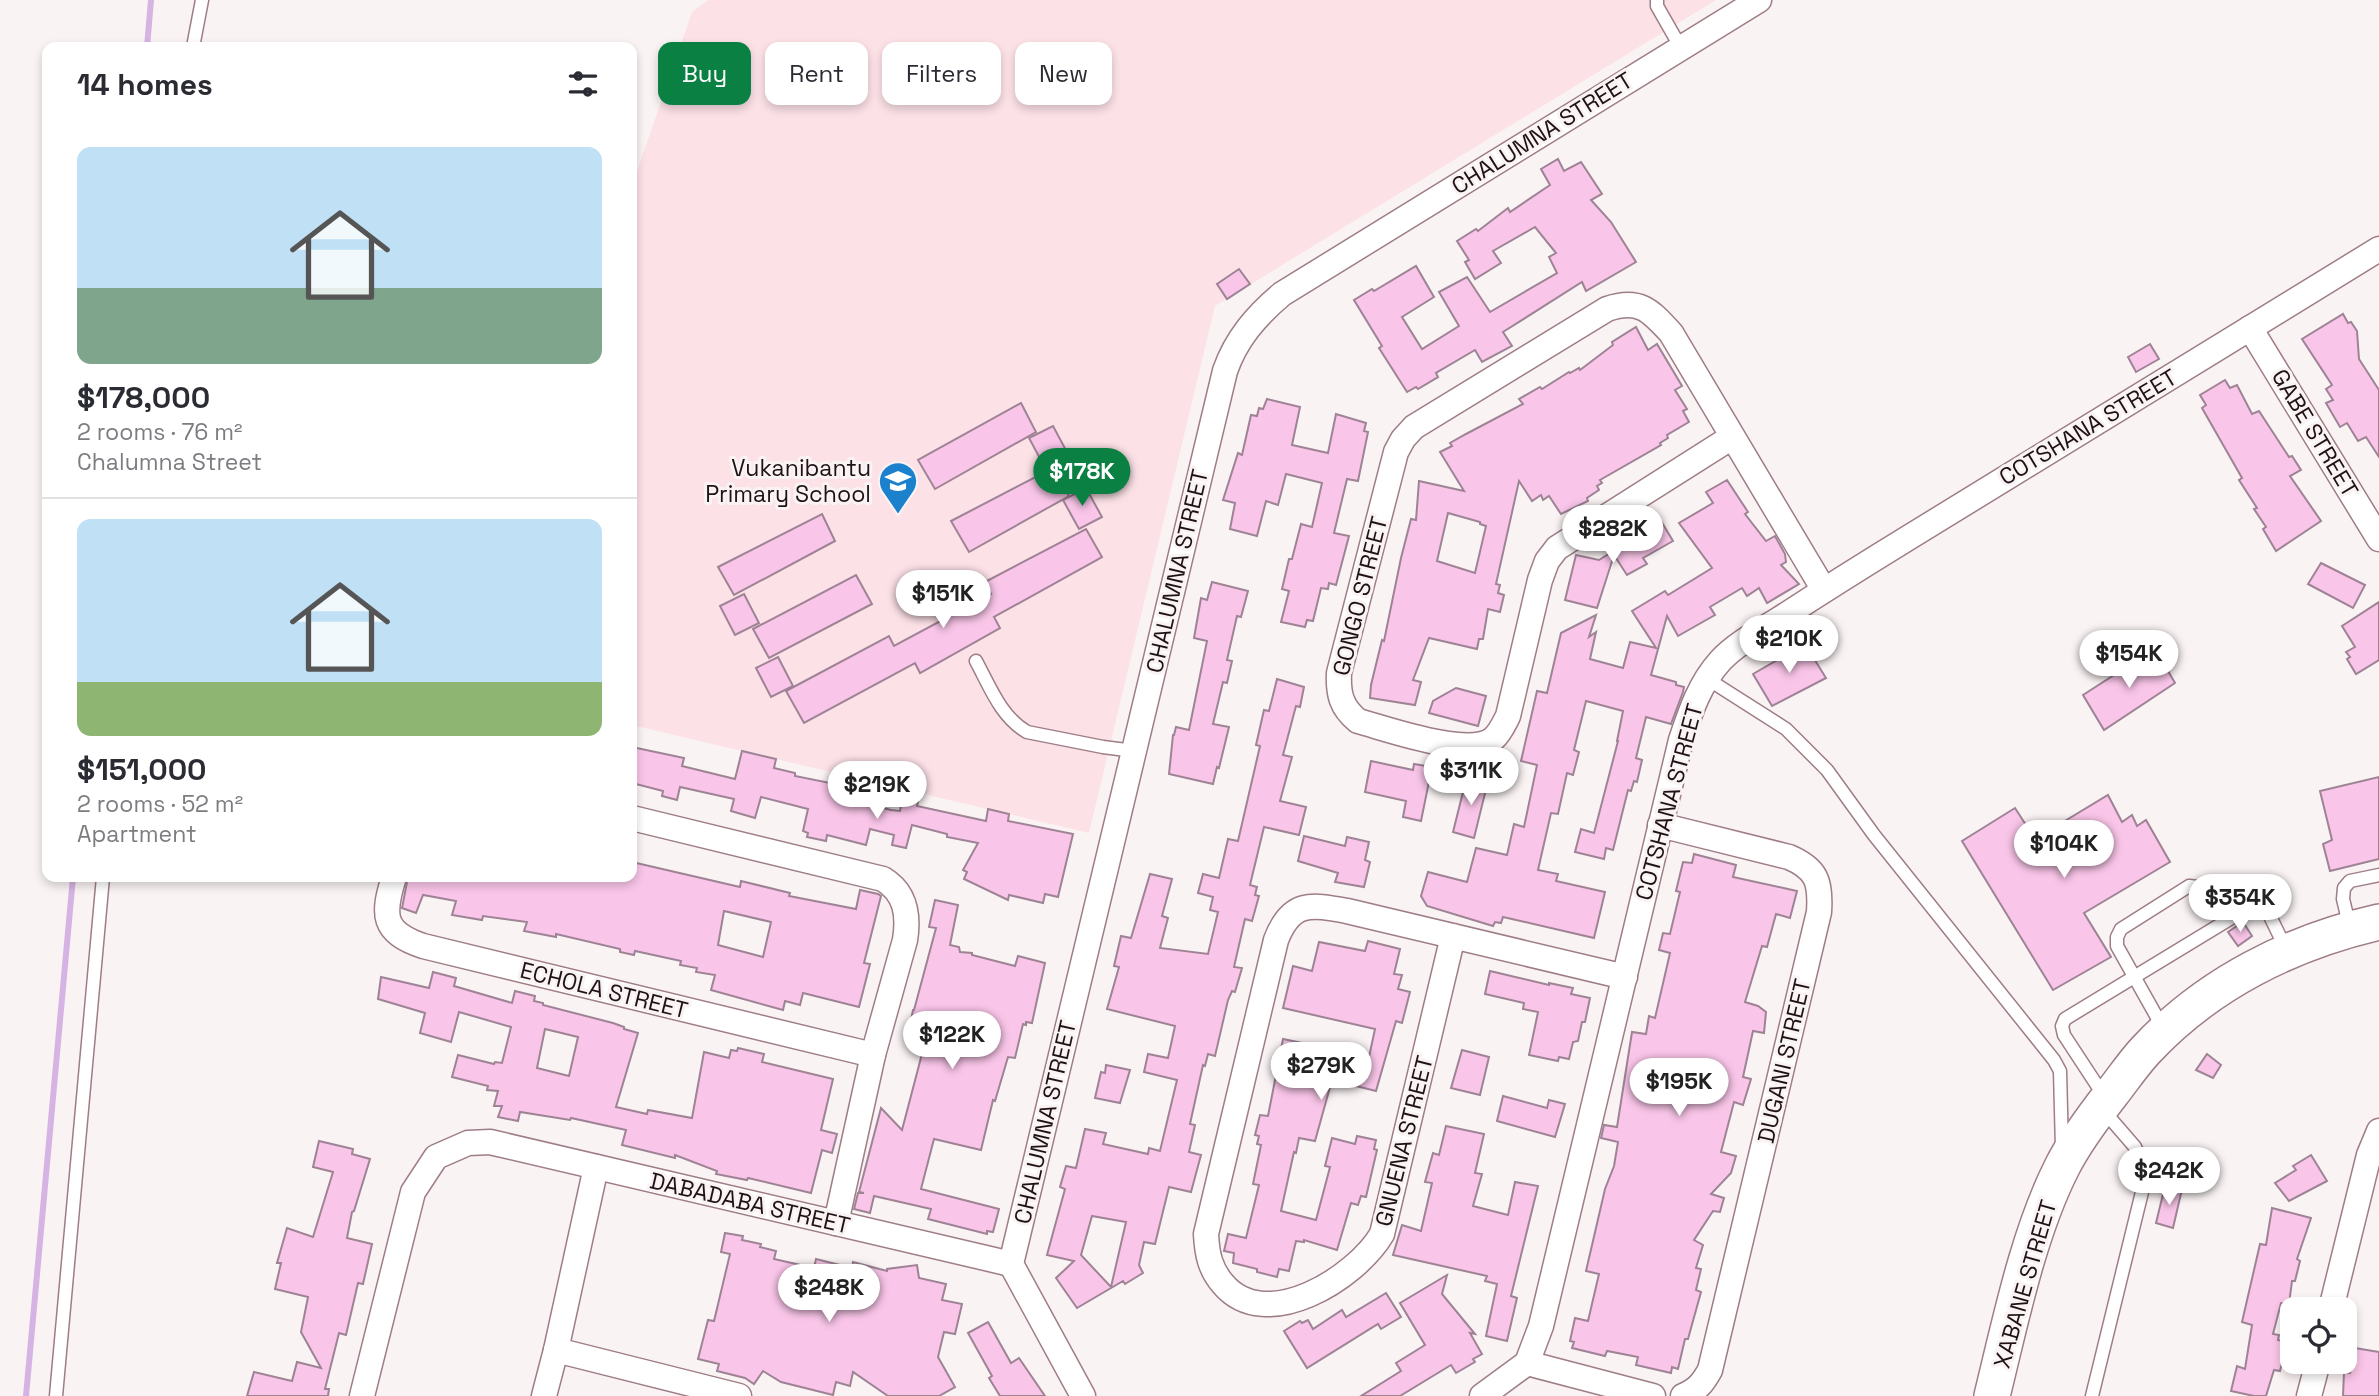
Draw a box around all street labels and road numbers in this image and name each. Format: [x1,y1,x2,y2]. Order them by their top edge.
street label: CHALUMNA STREET [1446,65,1638,201]
street label: COTSHANA STREET [1994,362,2182,492]
street label: GABE STREET [2265,363,2365,503]
street label: CHALUMNA STREET [1139,466,1215,676]
street label: GONGO STREET [1326,513,1394,679]
street label: COTSHANA STREET [1628,700,1710,904]
street label: ECHOLA STREET [517,955,691,1025]
street label: DUGANI STREET [1751,976,1817,1146]
street label: CHALUMNA STREET [1007,1017,1083,1227]
street label: GNUENA STREET [1368,1052,1440,1230]
street label: DABADABA STREET [647,1165,853,1241]
street label: XABANE STREET [1987,1196,2063,1372]

